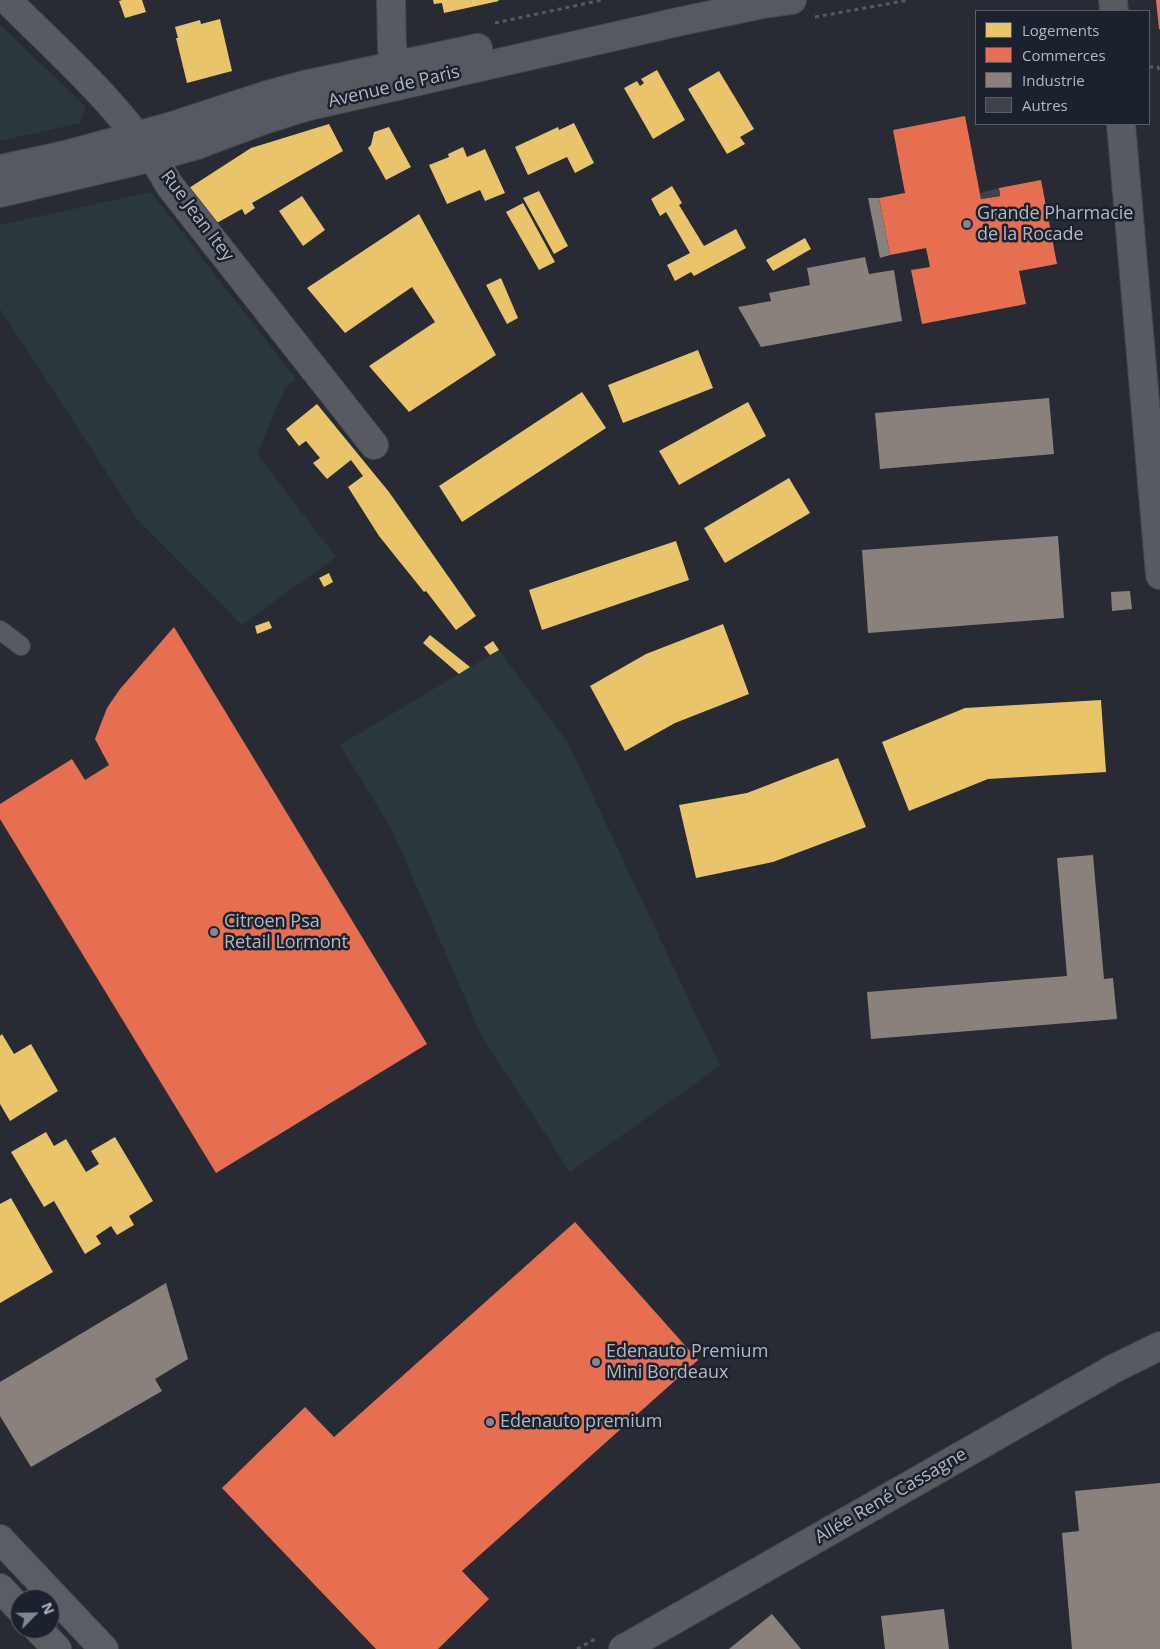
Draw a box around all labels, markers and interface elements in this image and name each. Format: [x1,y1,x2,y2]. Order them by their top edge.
legend [975,10,1150,125]
text: Logements [1022,20,1099,40]
text: Commerces [1022,45,1106,65]
street label: Avenue de Paris [326,61,462,113]
text: Industrie [1022,70,1085,90]
text: Autres [1022,95,1068,115]
street label: Rue Jean Itey [156,166,238,266]
place label: Grande Pharmacie de la Rocade [977,203,1133,245]
marker: Grande Pharmacie de la Rocade [961,218,973,230]
place label: Citroen Psa Retail Lormont [224,911,348,954]
marker: Citroen Psa Retail Lormont [208,926,220,938]
place label: Edenauto Premium Mini Bordeaux [606,1341,768,1384]
marker: Edenauto Premium Mini Bordeaux [590,1356,602,1368]
place label: Edenauto premium [500,1411,663,1433]
marker: Edenauto premium [484,1416,496,1428]
street label: Allée René Cassagne [811,1444,971,1548]
north arrow [10,1589,60,1639]
text: N [37,1599,59,1617]

